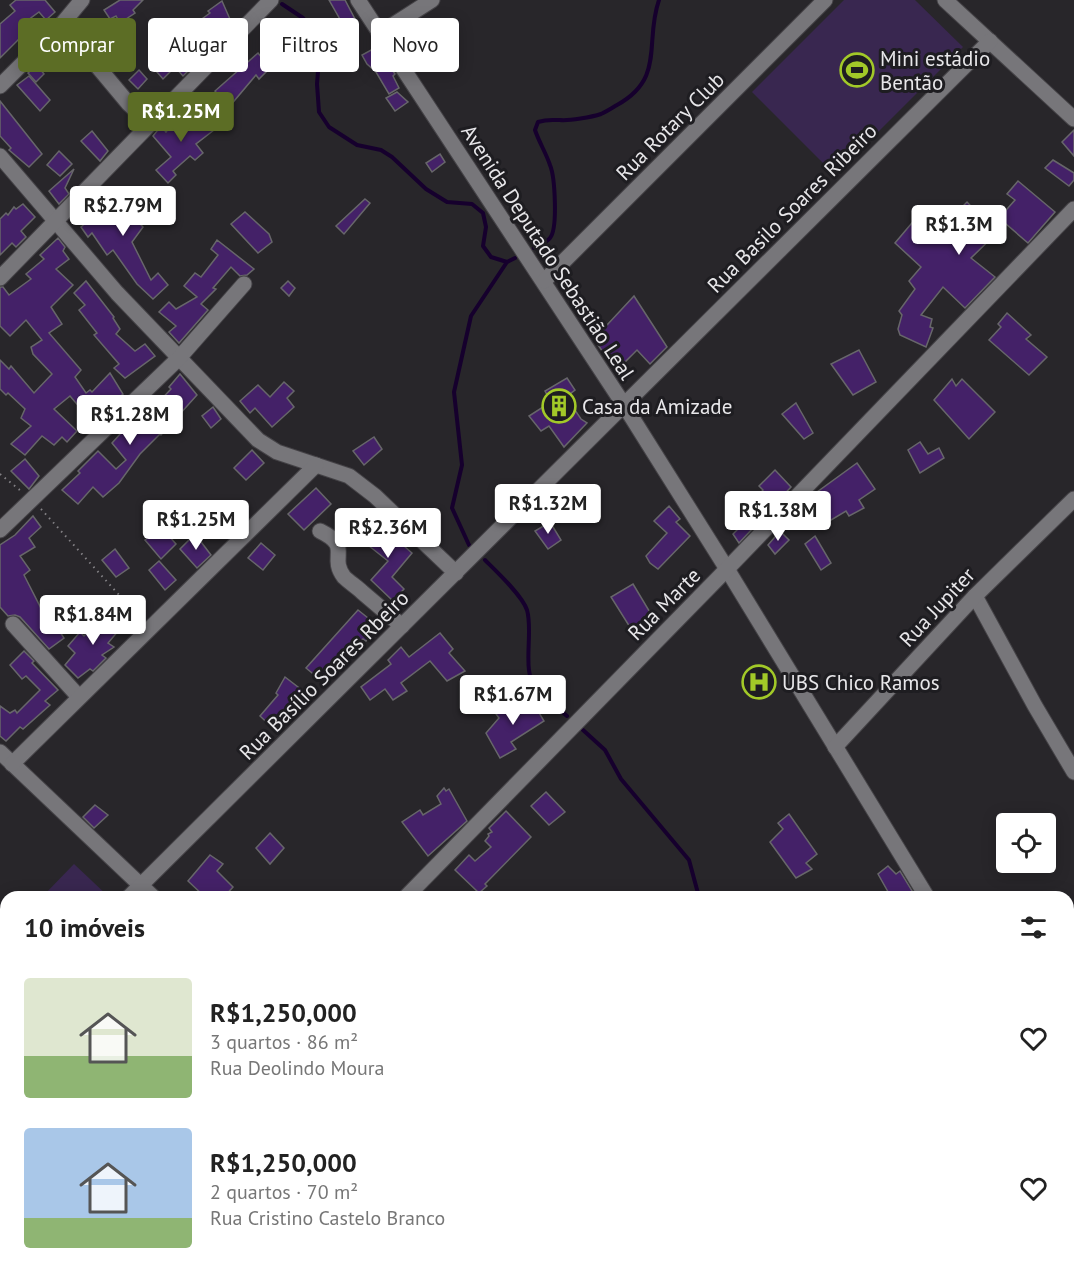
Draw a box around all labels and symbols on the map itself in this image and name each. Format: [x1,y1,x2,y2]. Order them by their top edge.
place label: Mini estádio Bentão [880,45,990,96]
sports icon: Mini estádio Bentão [839,52,875,88]
street label: Rua Rotary Club [610,66,730,186]
pin: R$1.25M [126,92,236,143]
street label: Rua Basilo Soares Ribeiro [701,117,883,299]
street label: Avenida Deputado Sebastião Leal [455,119,641,385]
pin: R$2.79M [68,186,178,237]
pin: R$1.3M [910,205,1008,256]
building icon: Casa da Amizade [541,388,577,424]
place label: Casa da Amizade [582,393,732,420]
pin: R$1.28M [75,395,185,446]
pin: R$1.32M [493,484,603,535]
pin: R$1.38M [723,491,833,542]
pin: R$1.25M [141,500,251,551]
pin: R$2.36M [333,508,443,559]
street label: Rua Marte [622,562,706,646]
street label: Rua Jupiter [893,562,981,652]
street label: Rua Basílio Soares Rbeiro [233,584,415,766]
pin: R$1.84M [38,595,148,646]
hospital icon: UBS Chico Ramos [741,664,777,700]
place label: UBS Chico Ramos [782,669,940,696]
pin: R$1.67M [458,675,568,726]

